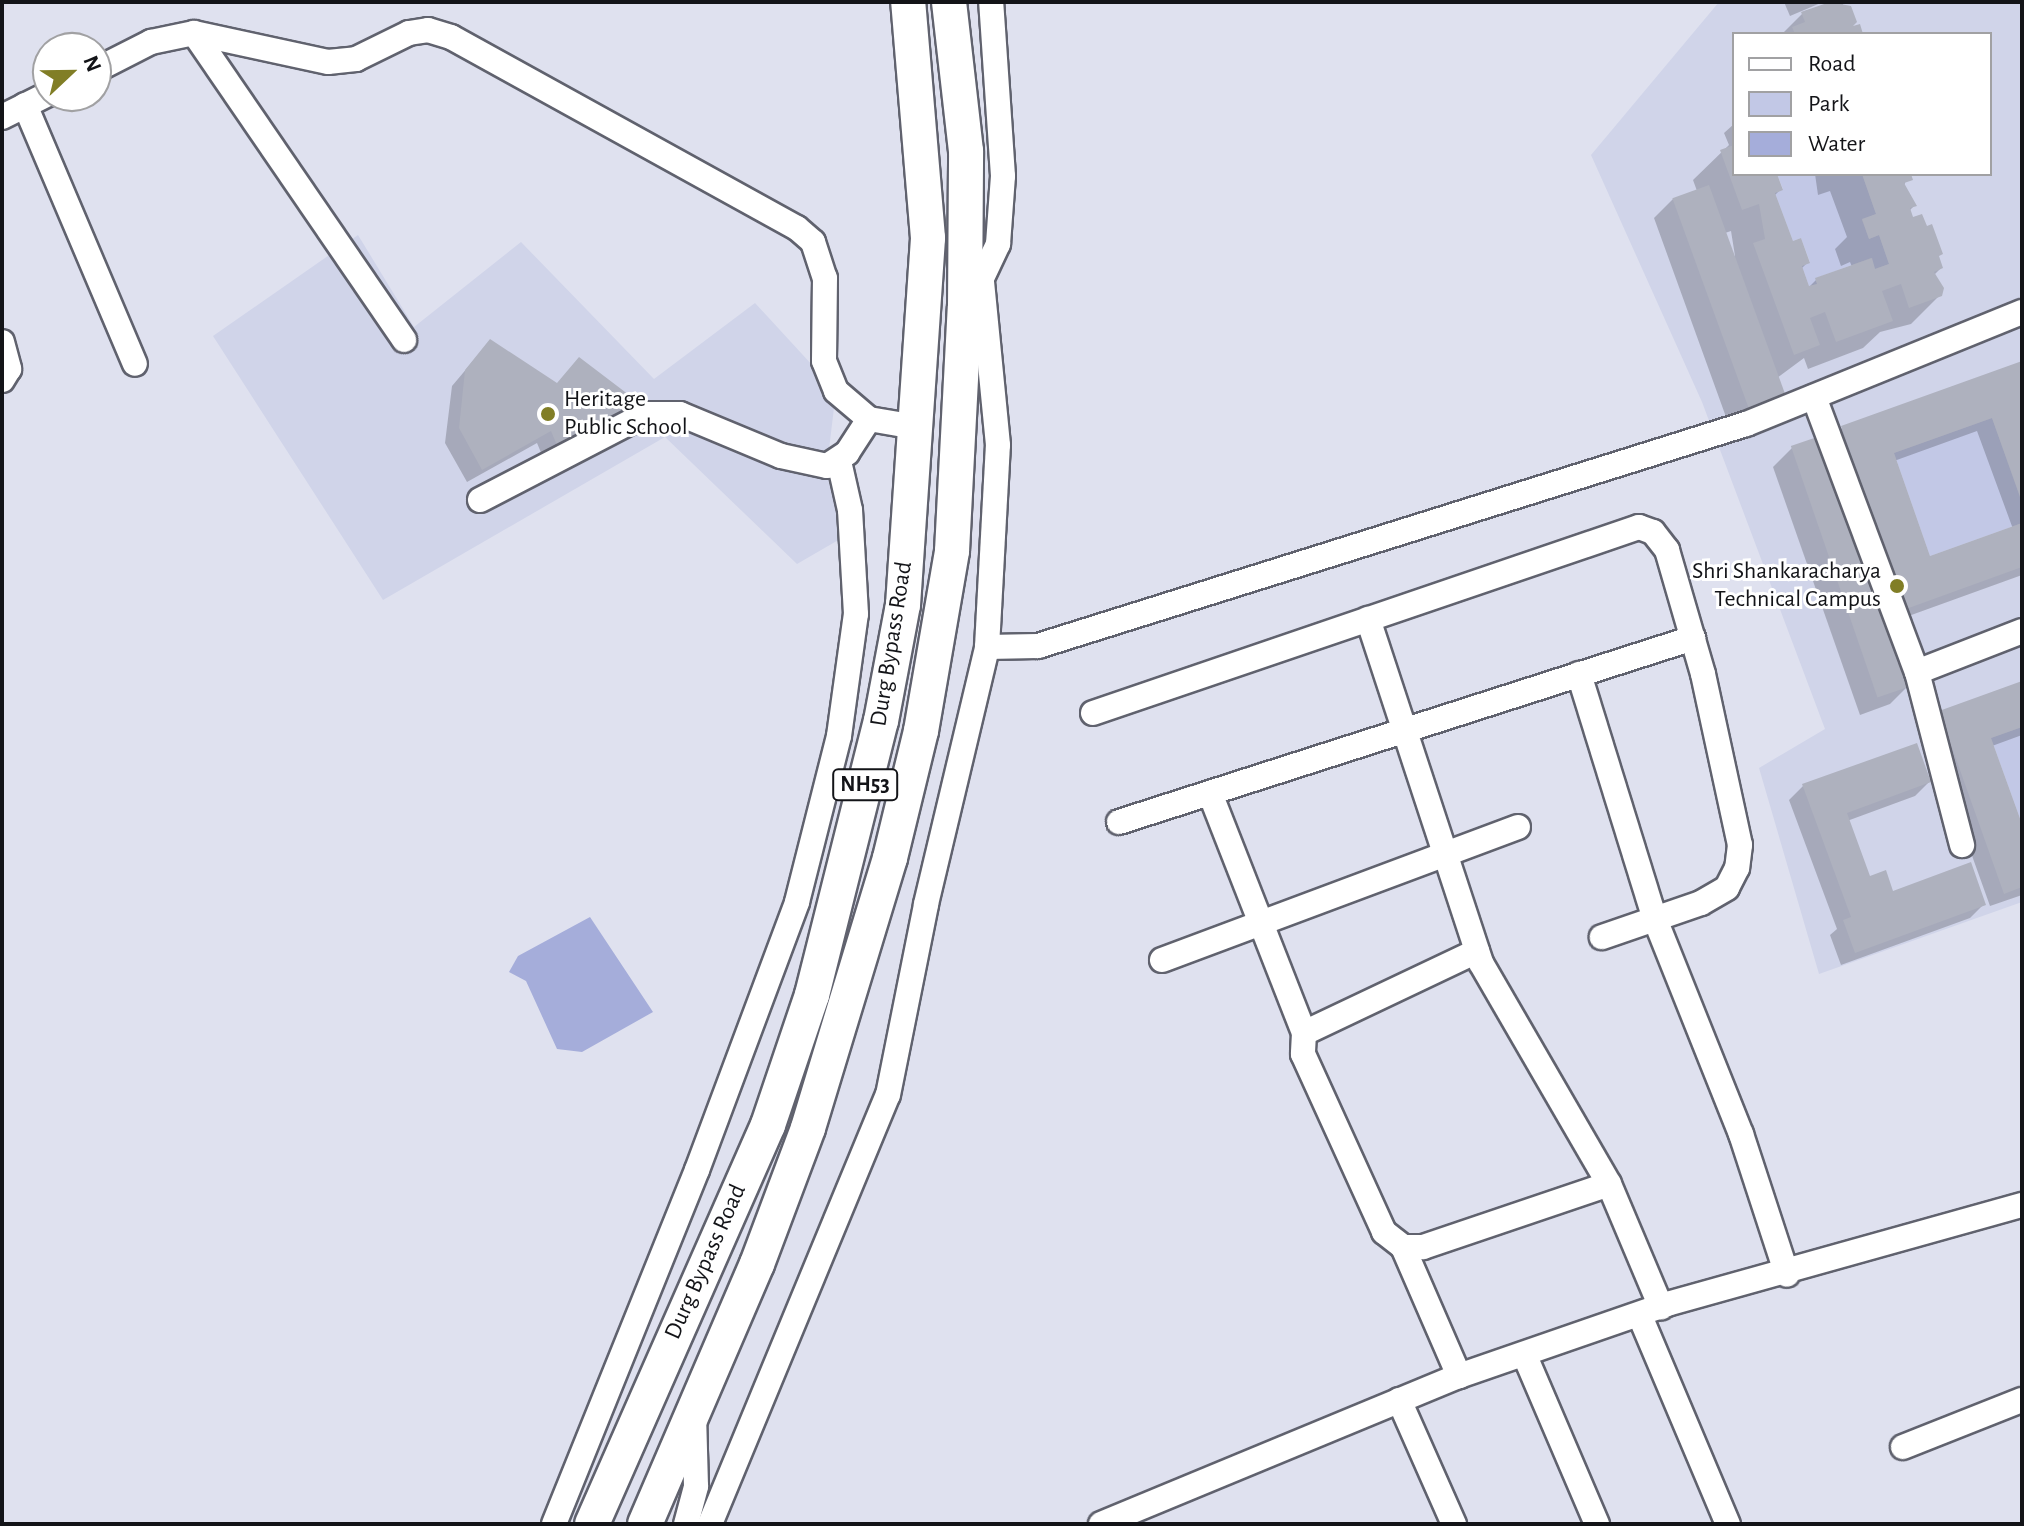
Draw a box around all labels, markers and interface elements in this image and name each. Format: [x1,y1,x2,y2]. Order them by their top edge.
north arrow [32,32,112,112]
legend [1732,32,1992,176]
text: Road [1808,52,1856,76]
text: N [79,53,105,75]
text: Park [1808,92,1849,116]
text: Water [1808,132,1865,156]
place label: Heritage Public School [564,386,688,442]
marker: Heritage Public School [539,405,557,423]
place label: Shri Shankaracharya Technical Campus [1692,558,1881,614]
street label: Durg Bypass Road [865,559,919,729]
marker: Shri Shankaracharya Technical Campus [1888,577,1906,595]
road number: NH53 [831,767,899,803]
street label: Durg Bypass Road [659,1180,753,1344]

